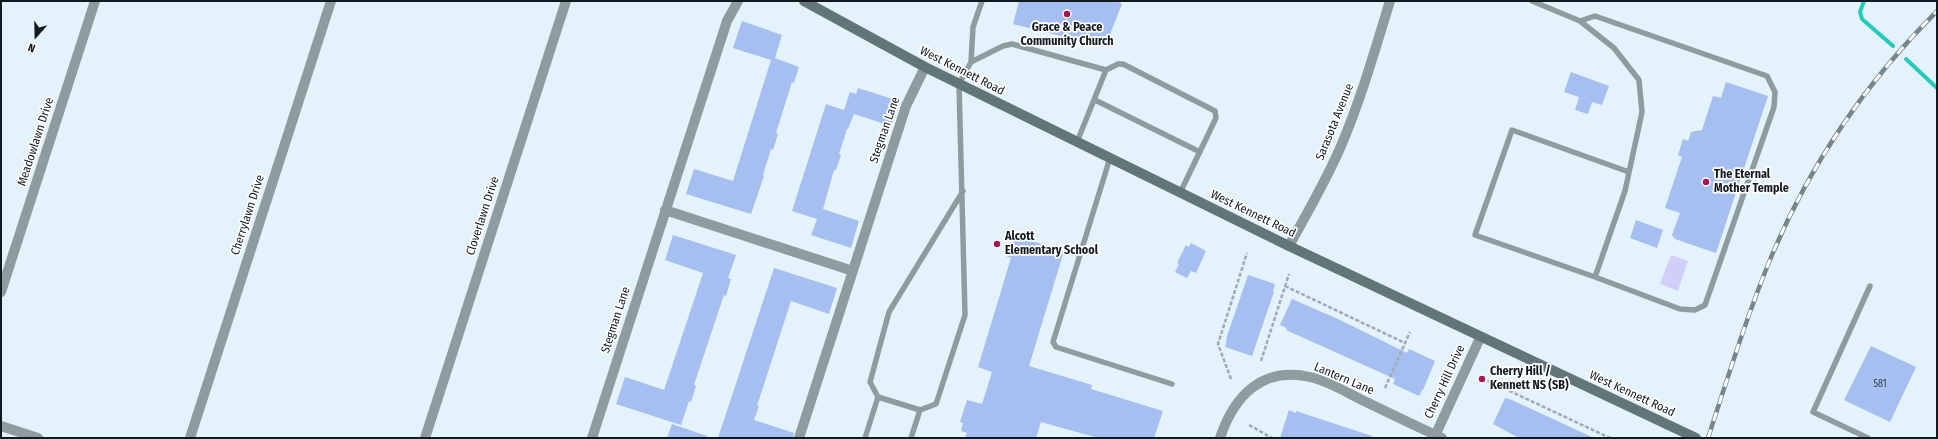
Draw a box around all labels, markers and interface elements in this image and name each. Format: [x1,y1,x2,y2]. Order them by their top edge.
marker: Grace & Peace Community Church [1062,9,1072,19]
north arrow [16,16,56,56]
place label: Grace & Peace Community Church [1020,21,1114,49]
text: N [26,41,37,55]
street label: West Kennett Road [917,43,1007,99]
street label: Sarasota Avenue [1313,82,1357,162]
street label: Stegman Lane [867,95,903,165]
street label: Meadowlawn Drive [15,96,57,188]
place label: The Eternal Mother Temple [1714,168,1789,196]
street label: Cherrylawn Drive [228,173,268,257]
street label: Cloverlawn Drive [463,175,503,257]
marker: The Eternal Mother Temple [1701,177,1711,187]
street label: West Kennett Road [1208,187,1298,241]
place label: Alcott Elementary School [1005,230,1098,258]
marker: Alcott Elementary School [992,239,1002,249]
street label: Stegman Lane [599,285,633,355]
street label: Cherry Hill Drive [1422,343,1468,421]
street label: Lantern Lane [1312,360,1376,398]
place label: Cherry Hill / Kennett NS (SB) [1490,365,1568,393]
street label: West Kennett Road [1587,368,1677,420]
marker: Cherry Hill / Kennett NS (SB) [1477,374,1487,384]
house number: 581 [1873,378,1887,390]

